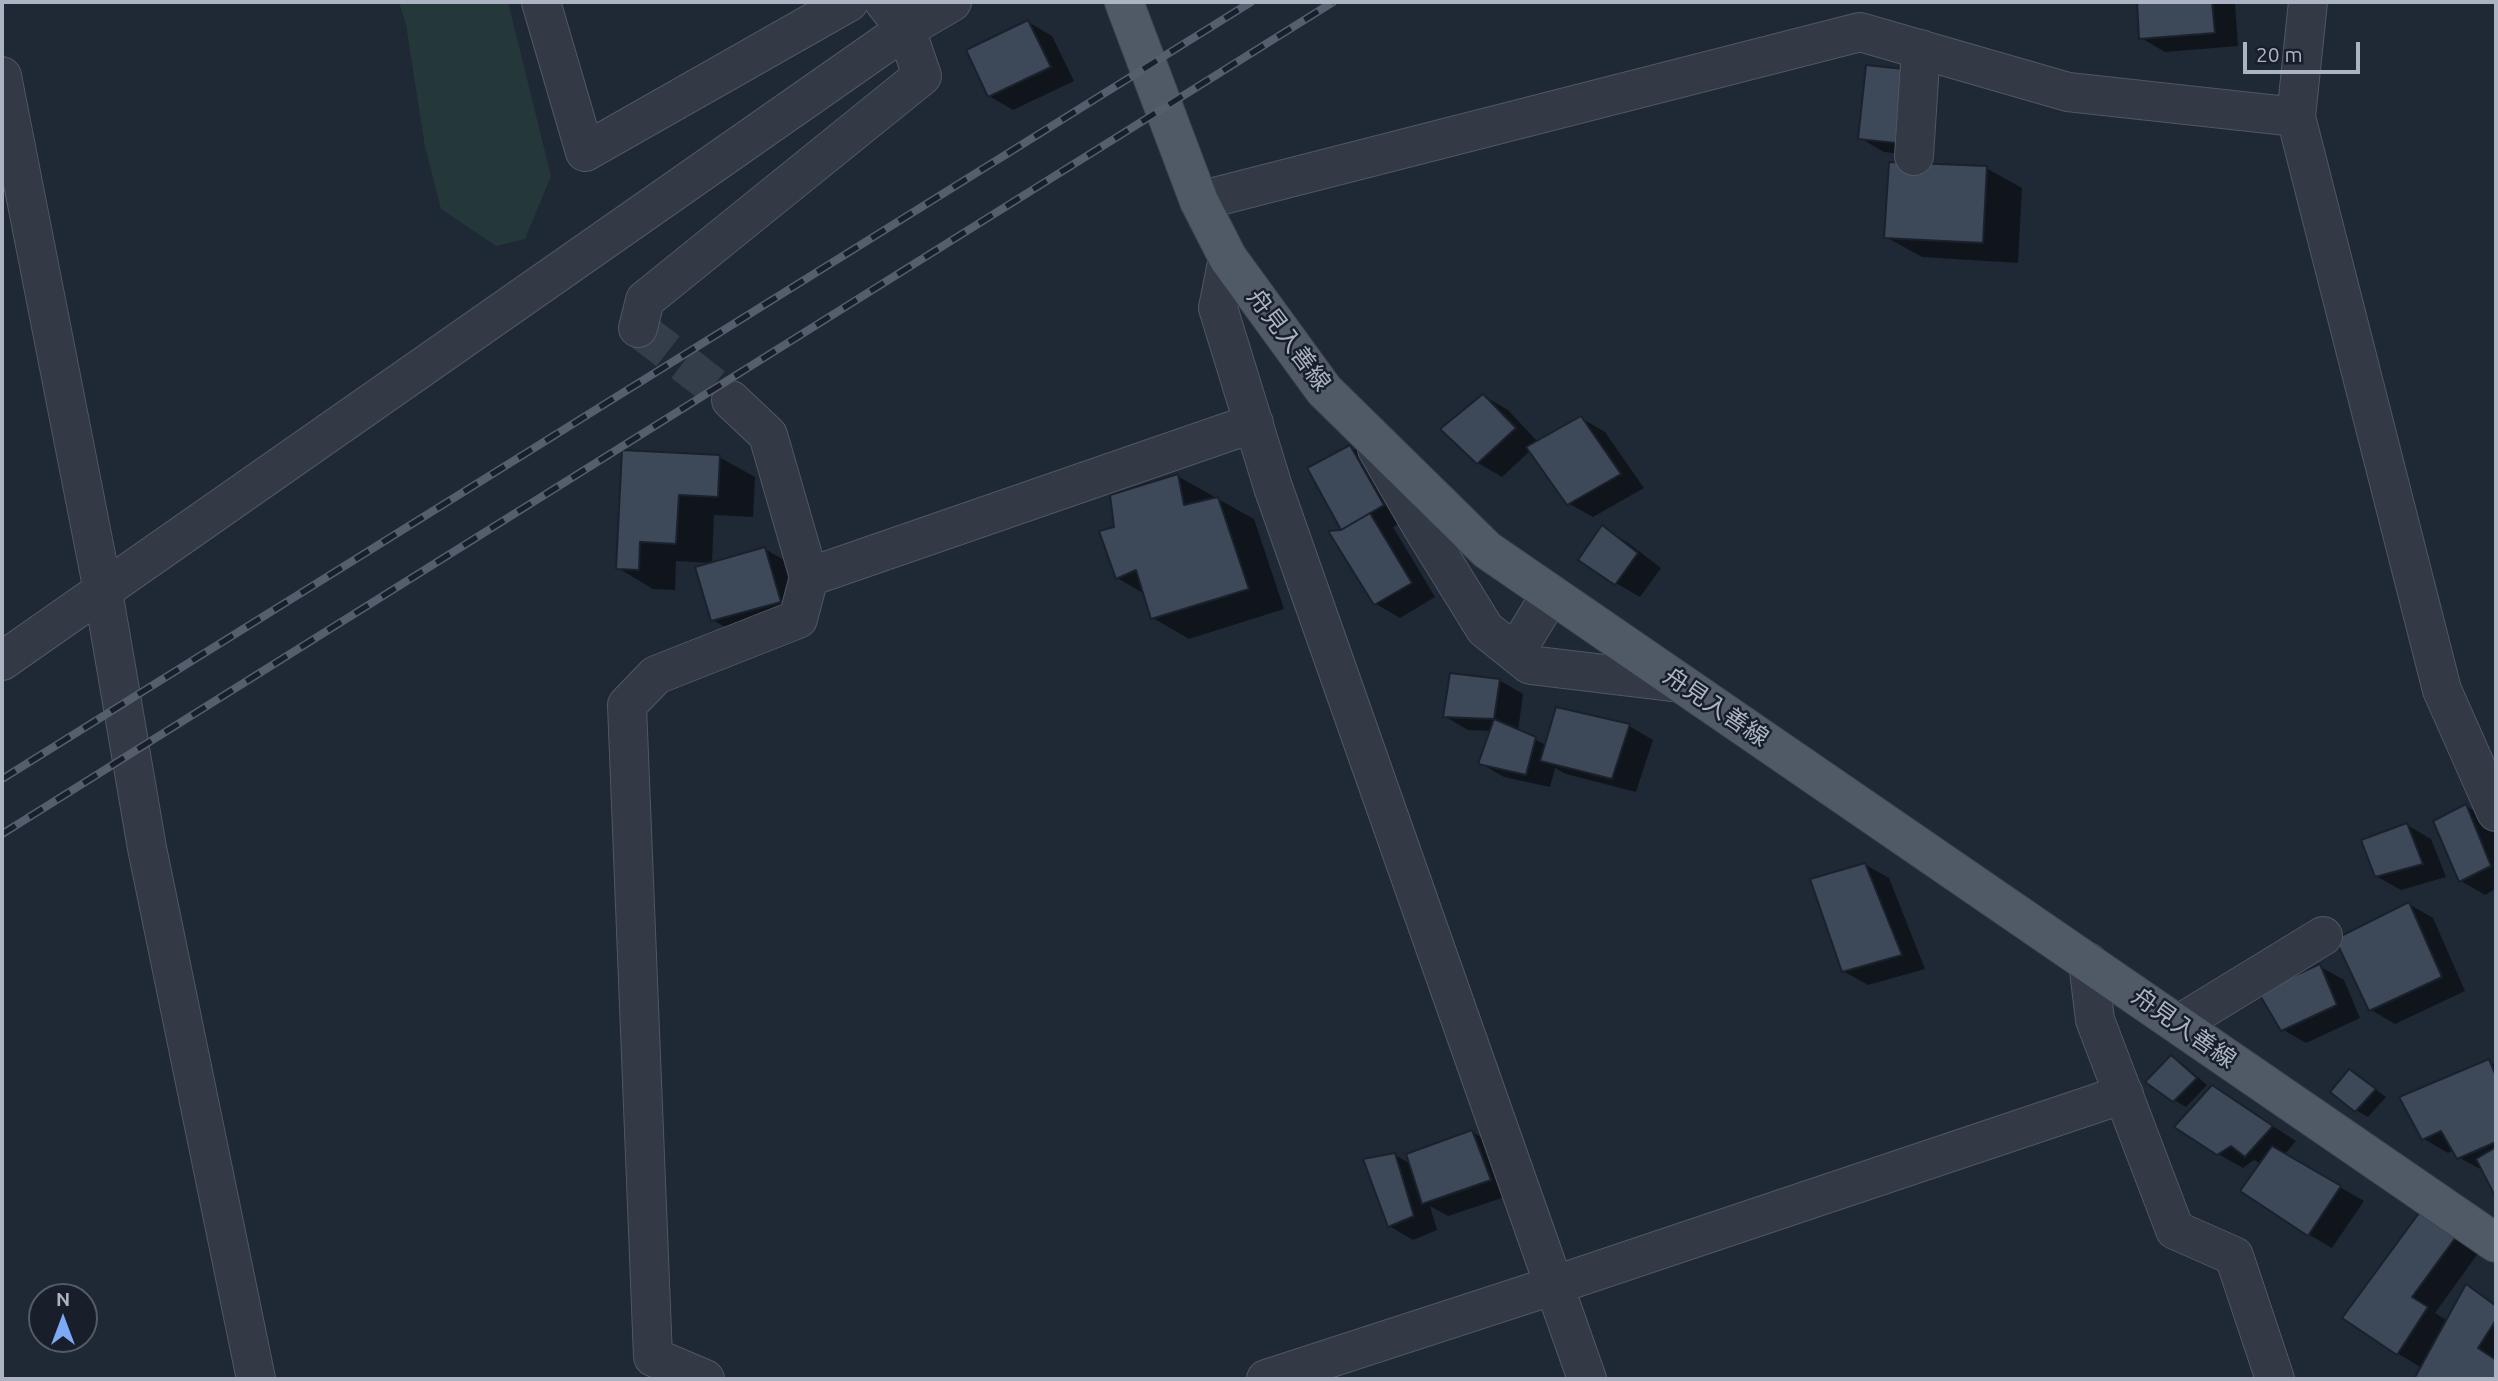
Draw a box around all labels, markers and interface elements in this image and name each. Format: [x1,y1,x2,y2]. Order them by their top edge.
scale bar [2246,28,2363,72]
text: 20 m [2256,42,2303,66]
street label: 舟見入善線 [1241,283,1337,397]
street label: 舟見入善線 [1658,662,1774,752]
street label: 舟見入善線 [2127,982,2241,1074]
north arrow [28,1283,98,1353]
text: N [56,1288,70,1310]

